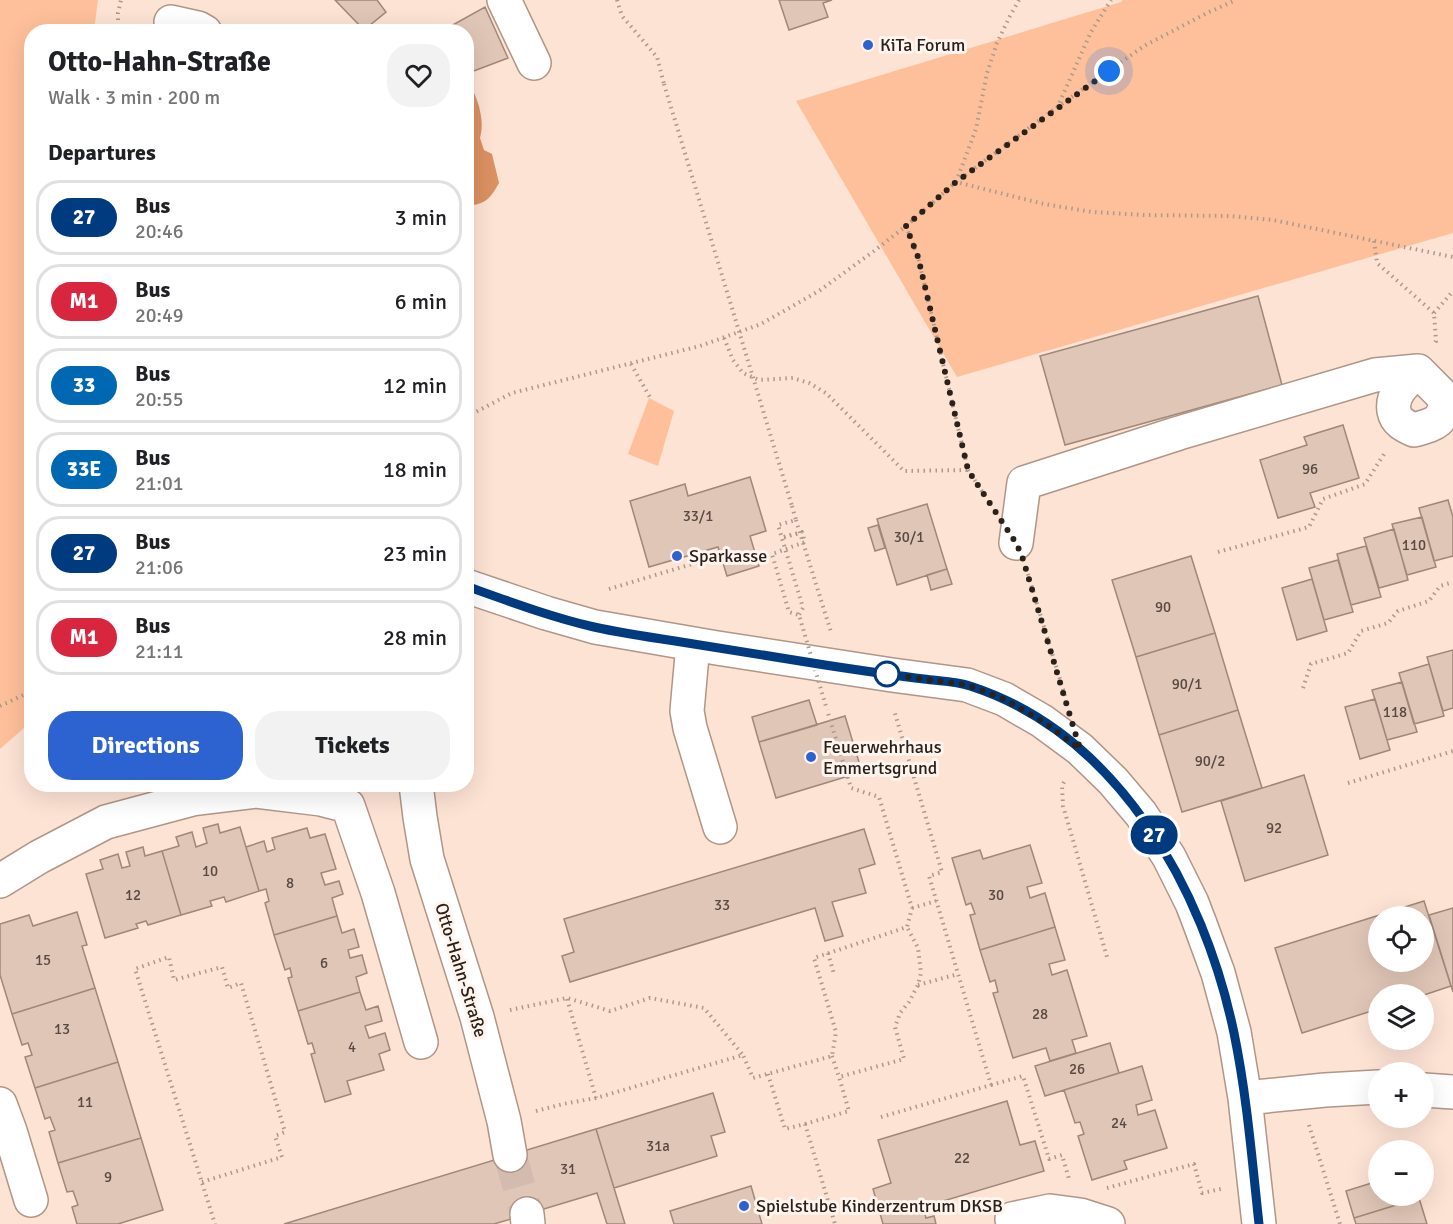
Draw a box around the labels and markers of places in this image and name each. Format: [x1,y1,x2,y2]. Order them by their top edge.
place label: KiTa Forum [880,34,965,56]
marker: KiTa Forum [861,38,875,52]
place label: Sparkasse [689,545,767,567]
marker: Sparkasse [670,549,684,563]
unlabelled marker [874,661,900,687]
place label: Feuerwehrhaus Emmertsgrund [823,736,942,779]
marker: Feuerwehrhaus Emmertsgrund [804,750,818,764]
place label: Spielstube Kinderzentrum DKSB [756,1195,1003,1217]
marker: Spielstube Kinderzentrum DKSB [737,1199,751,1213]

